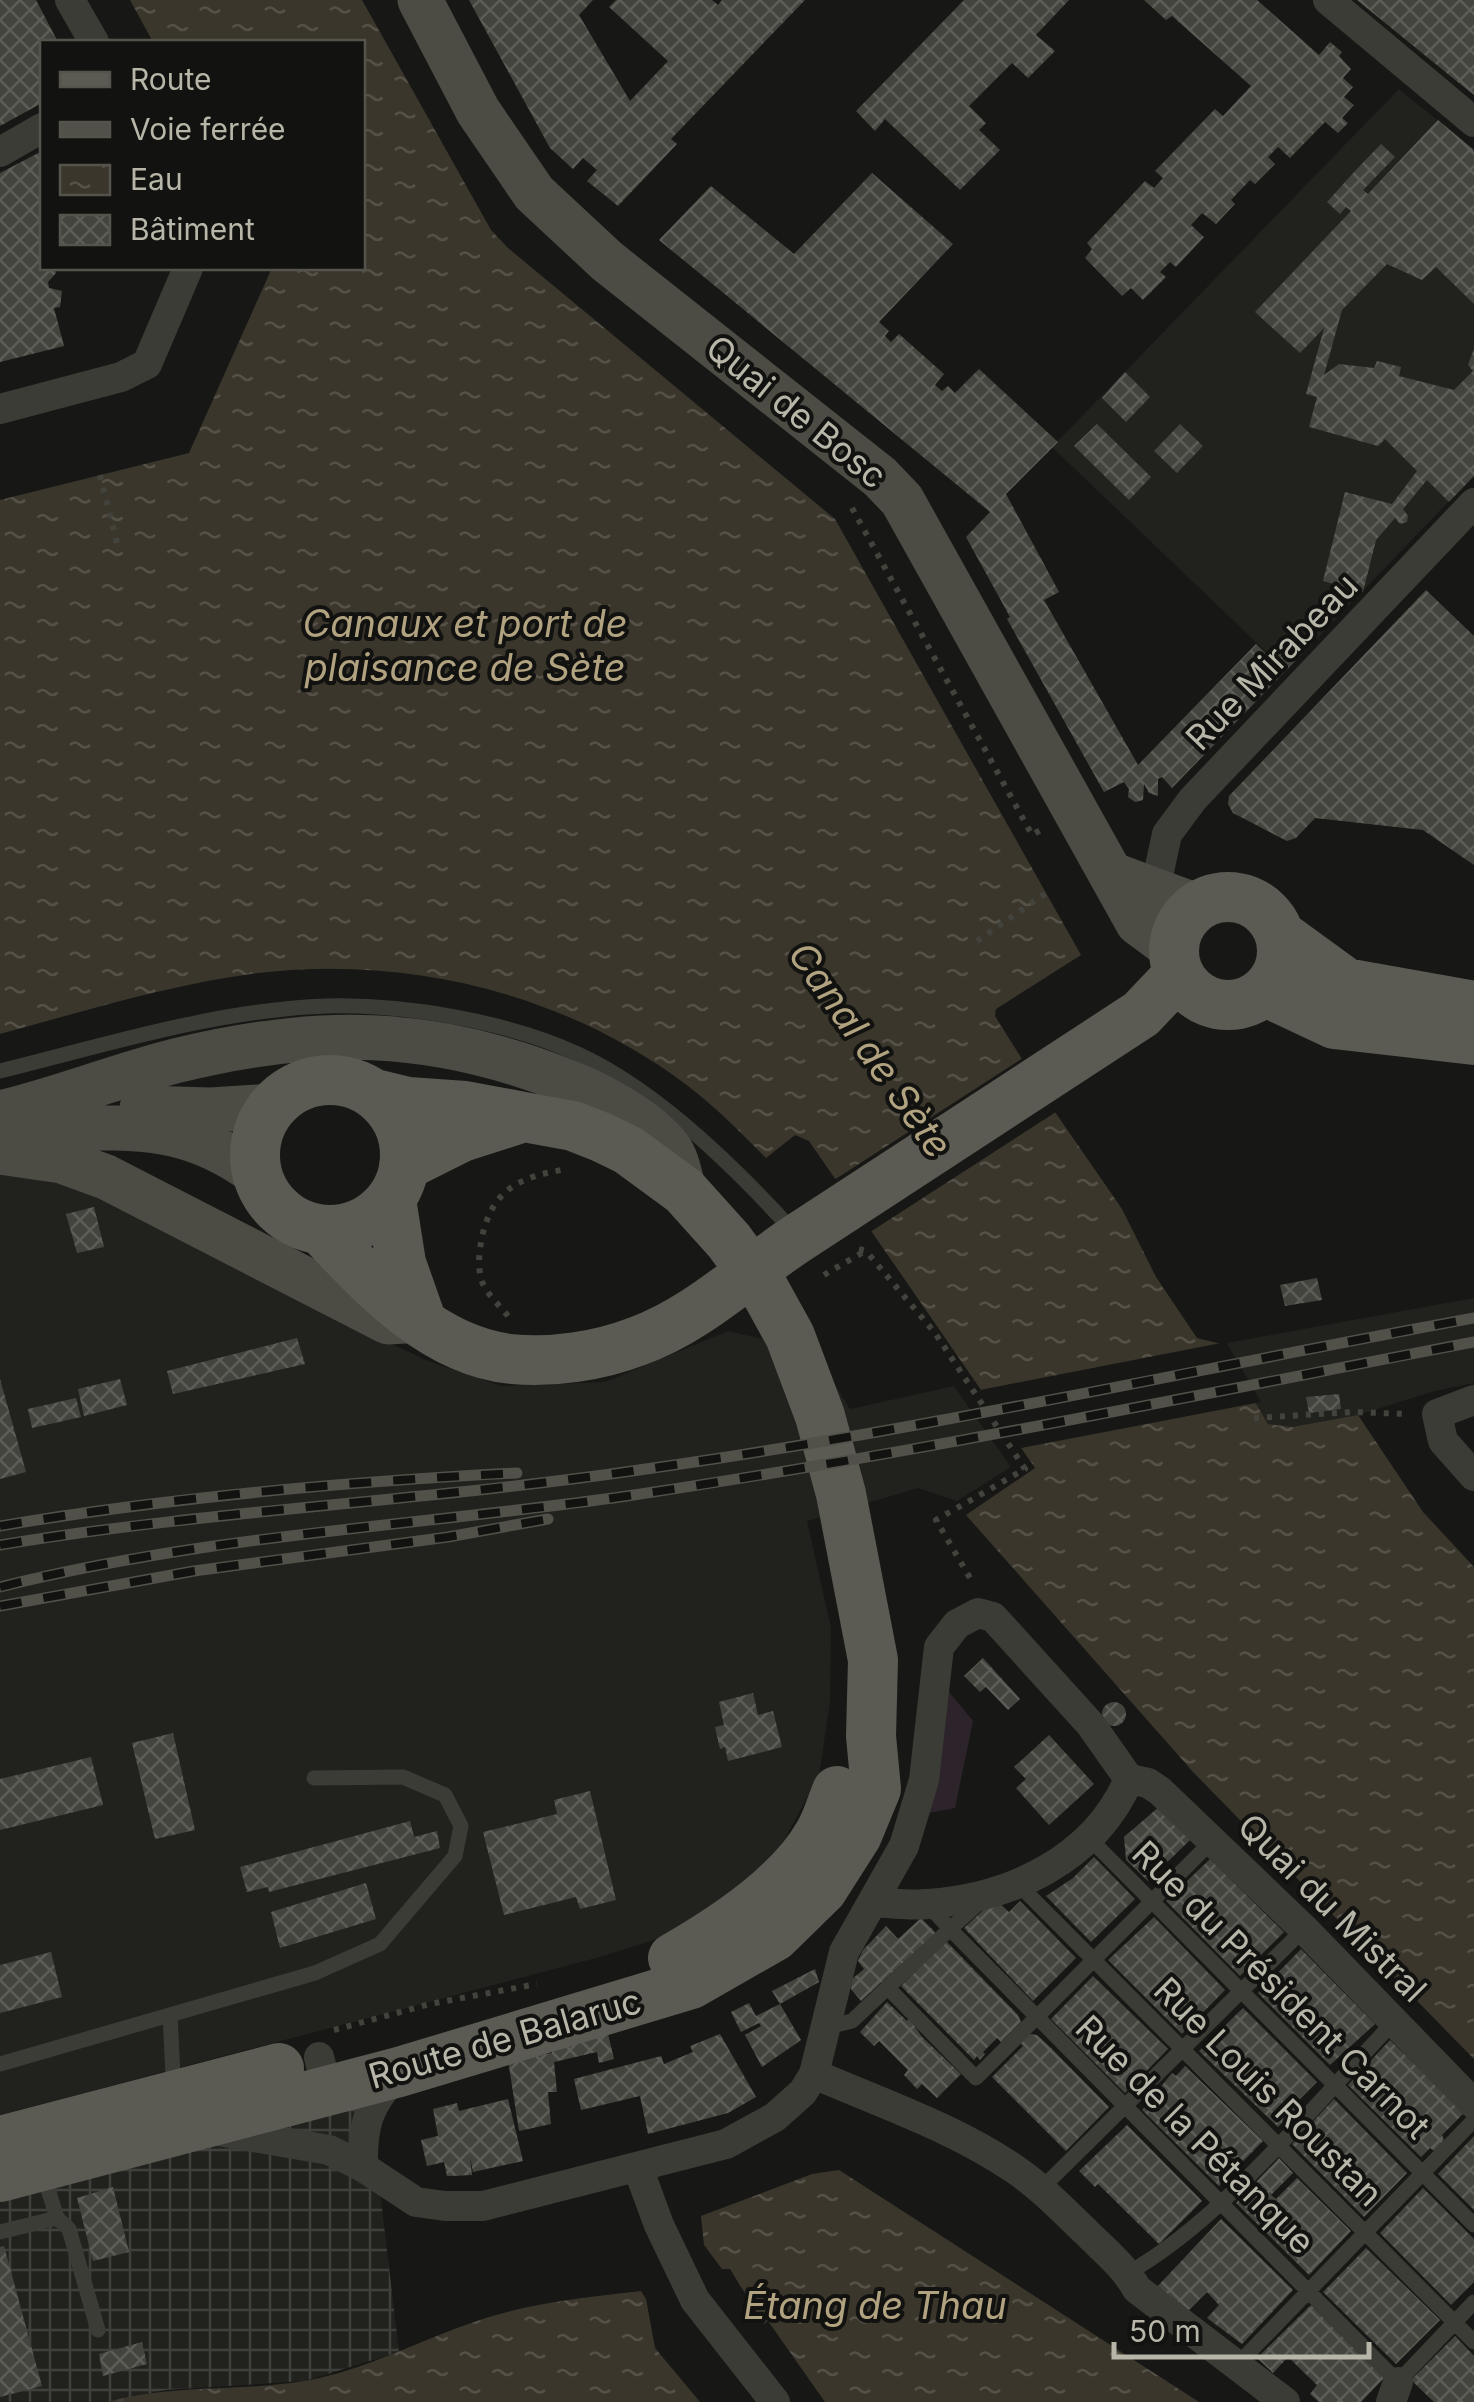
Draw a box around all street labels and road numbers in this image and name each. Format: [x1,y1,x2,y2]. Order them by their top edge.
street label: Quai de Bosc [698,326,895,497]
street label: Rue Mirabeau [1177,564,1366,758]
street label: Quai du Mistral [1230,1805,1435,2010]
street label: Rue du Président Carnot [1124,1832,1439,2147]
street label: Rue Louis Roustan [1146,1968,1392,2214]
street label: Route de Balaruc [364,1979,646,2097]
street label: Rue de la Pétanque [1068,2006,1324,2262]

